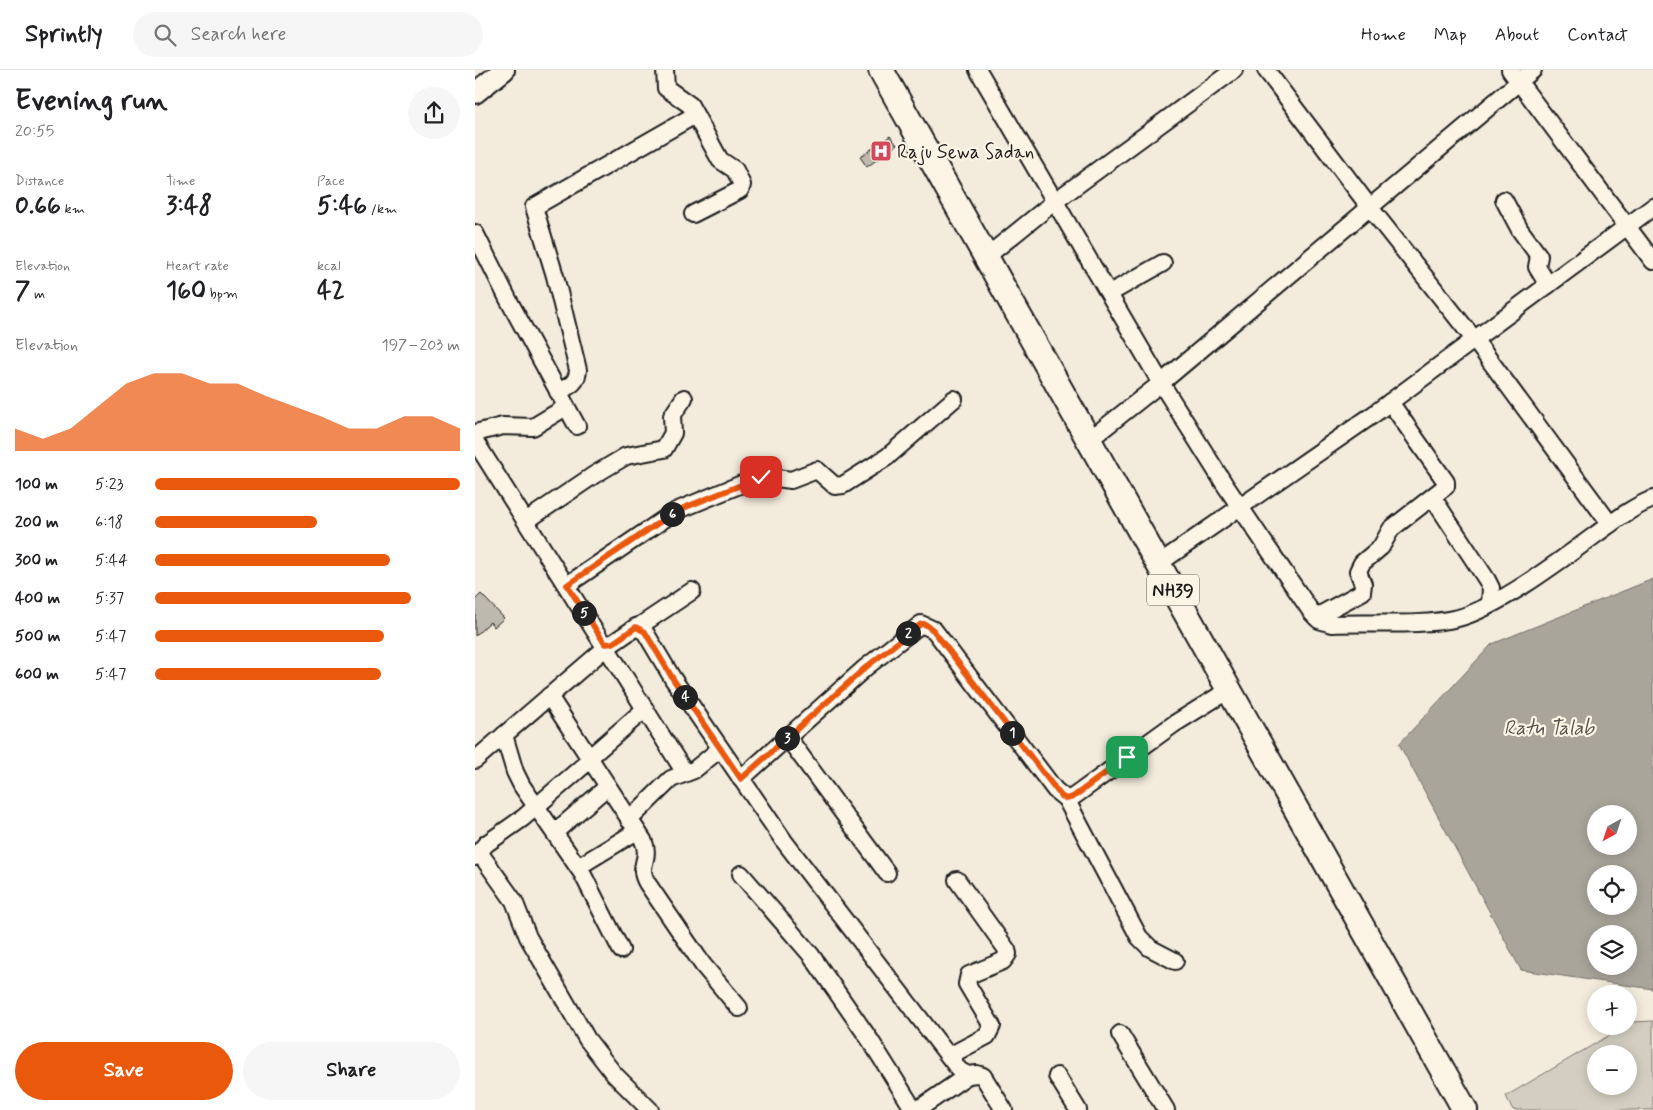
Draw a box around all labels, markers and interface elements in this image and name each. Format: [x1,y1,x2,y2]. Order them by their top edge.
search box [133,12,483,57]
text: Sprintly [25,19,103,50]
icon: search [151,21,179,49]
text: Search here [191,22,286,47]
text: Home [1361,23,1406,47]
text: Map [1434,23,1467,47]
text: About [1495,23,1539,47]
text: Contact [1567,23,1628,47]
text: Evening run [15,83,168,120]
button: share [408,87,460,139]
text: 20:55 [15,121,54,142]
hospital icon: Raju Sewa Sadan [869,139,893,163]
place label: Raju Sewa Sadan [897,140,1034,166]
text: Distance [15,172,64,190]
text: Time [166,172,195,190]
text: Pace [317,172,345,190]
text: 0.66 [15,190,61,223]
text: 3:48 [166,190,212,223]
text: 5:46 [317,190,367,223]
text: km [61,200,85,218]
text: /km [367,200,397,218]
text: Elevation [15,257,70,275]
text: Heart rate [166,257,229,275]
text: kcal [317,257,341,275]
text: 7 [15,275,30,308]
text: 160 [166,275,206,308]
text: 42 [317,275,345,308]
text: m [30,285,45,303]
text: bpm [206,285,238,303]
text: Elevation [15,335,78,356]
text: 197–203 m [381,335,460,356]
pin [740,456,782,498]
icon: check [747,463,775,491]
text: 100 m [15,474,58,495]
text: 5:23 [95,474,123,495]
pin: 6 [659,502,685,526]
text: 6 [669,505,676,523]
text: 200 m [15,512,59,533]
text: 6:18 [95,512,123,533]
text: 300 m [15,550,58,571]
text: 5:44 [95,550,128,571]
road number: NH39 [1147,574,1199,606]
text: 400 m [15,588,60,609]
text: 5:37 [95,588,124,609]
pin: 5 [571,600,597,626]
text: 5 [580,604,589,622]
pin: 2 [895,620,921,646]
text: 2 [905,624,912,642]
text: 500 m [15,626,60,647]
text: 5:47 [95,626,126,647]
text: 600 m [15,664,59,685]
text: 5:47 [95,664,126,685]
pin: 4 [673,684,697,710]
text: 4 [681,688,690,706]
water label: Ratu Talab [1504,715,1595,742]
pin: 1 [999,720,1025,746]
text: 1 [1009,724,1016,742]
pin: 3 [775,726,799,750]
text: 3 [784,729,791,747]
pin [1106,736,1148,778]
icon: arrive [1113,743,1141,771]
north arrow [1587,805,1637,855]
map controls [1587,805,1637,1095]
button: locate [1587,865,1637,915]
button: layers [1587,925,1637,975]
button: + [1587,985,1637,1035]
button: Save [15,1042,233,1100]
button: Share [243,1042,460,1100]
button: − [1587,1045,1637,1095]

